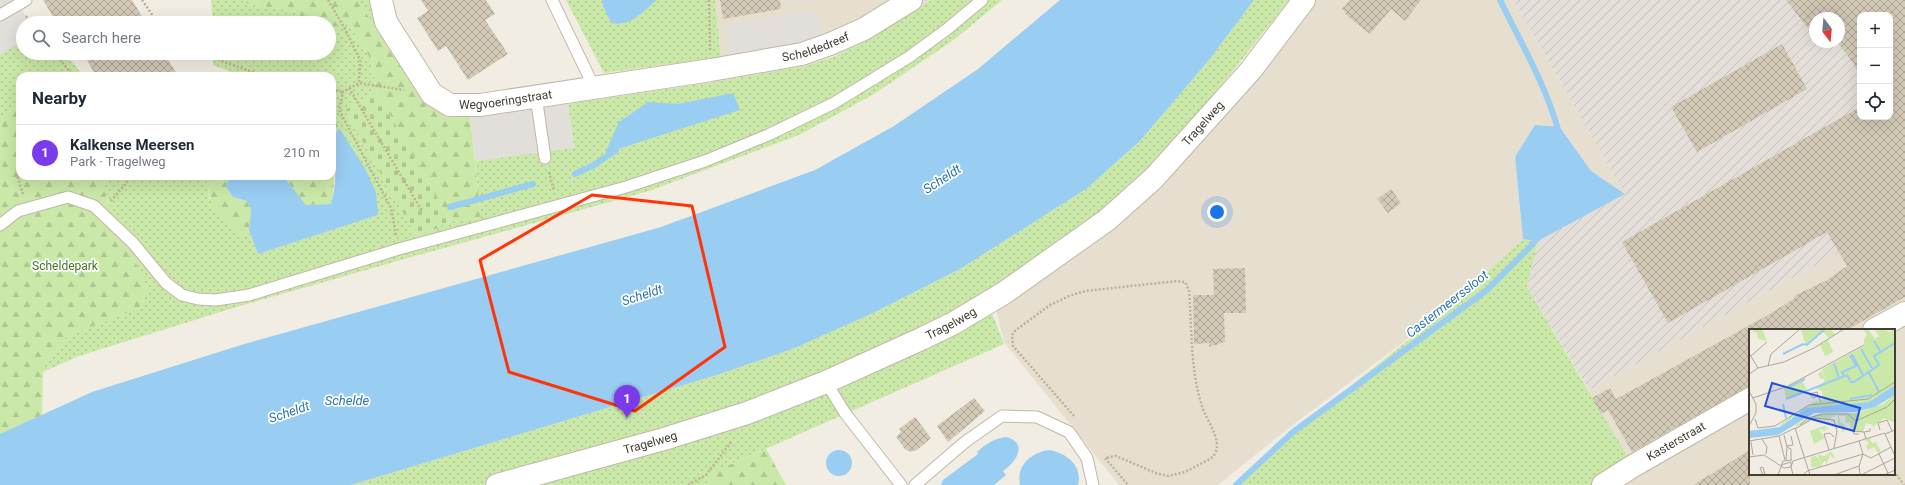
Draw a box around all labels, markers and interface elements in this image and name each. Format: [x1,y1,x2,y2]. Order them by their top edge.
north arrow [1809,12,1845,48]
map controls [1857,12,1893,120]
button: + [1857,12,1893,48]
search box [16,16,336,60]
icon: search [30,27,52,49]
text: Search here [62,29,141,47]
street label: Scheldedreef [781,29,852,64]
button: − [1857,48,1893,84]
button: locate [1857,84,1893,120]
street label: Wegvoeringstraat [459,87,553,112]
text: Nearby [32,88,87,108]
street label: Tragelweg [1179,98,1227,149]
text: Kalkense Meersen [70,136,194,154]
text: 1 [41,145,49,160]
text: 210 m [283,145,320,160]
text: Park · Tragelweg [70,154,166,169]
water label: Scheldt [920,161,964,197]
your location [1207,202,1227,222]
park label: Scheldepark [32,259,99,273]
water label: Castermeerssloot [1403,267,1492,341]
water label: Scheldt [620,281,665,309]
street label: Tragelweg [923,304,979,343]
inset map [1749,329,1895,475]
pin: 1 [614,385,640,418]
water label: Schelde [325,393,370,408]
water label: Scheldt [267,398,312,426]
street label: Kasterstraat [1644,419,1708,464]
street label: Tragelweg [622,428,679,457]

